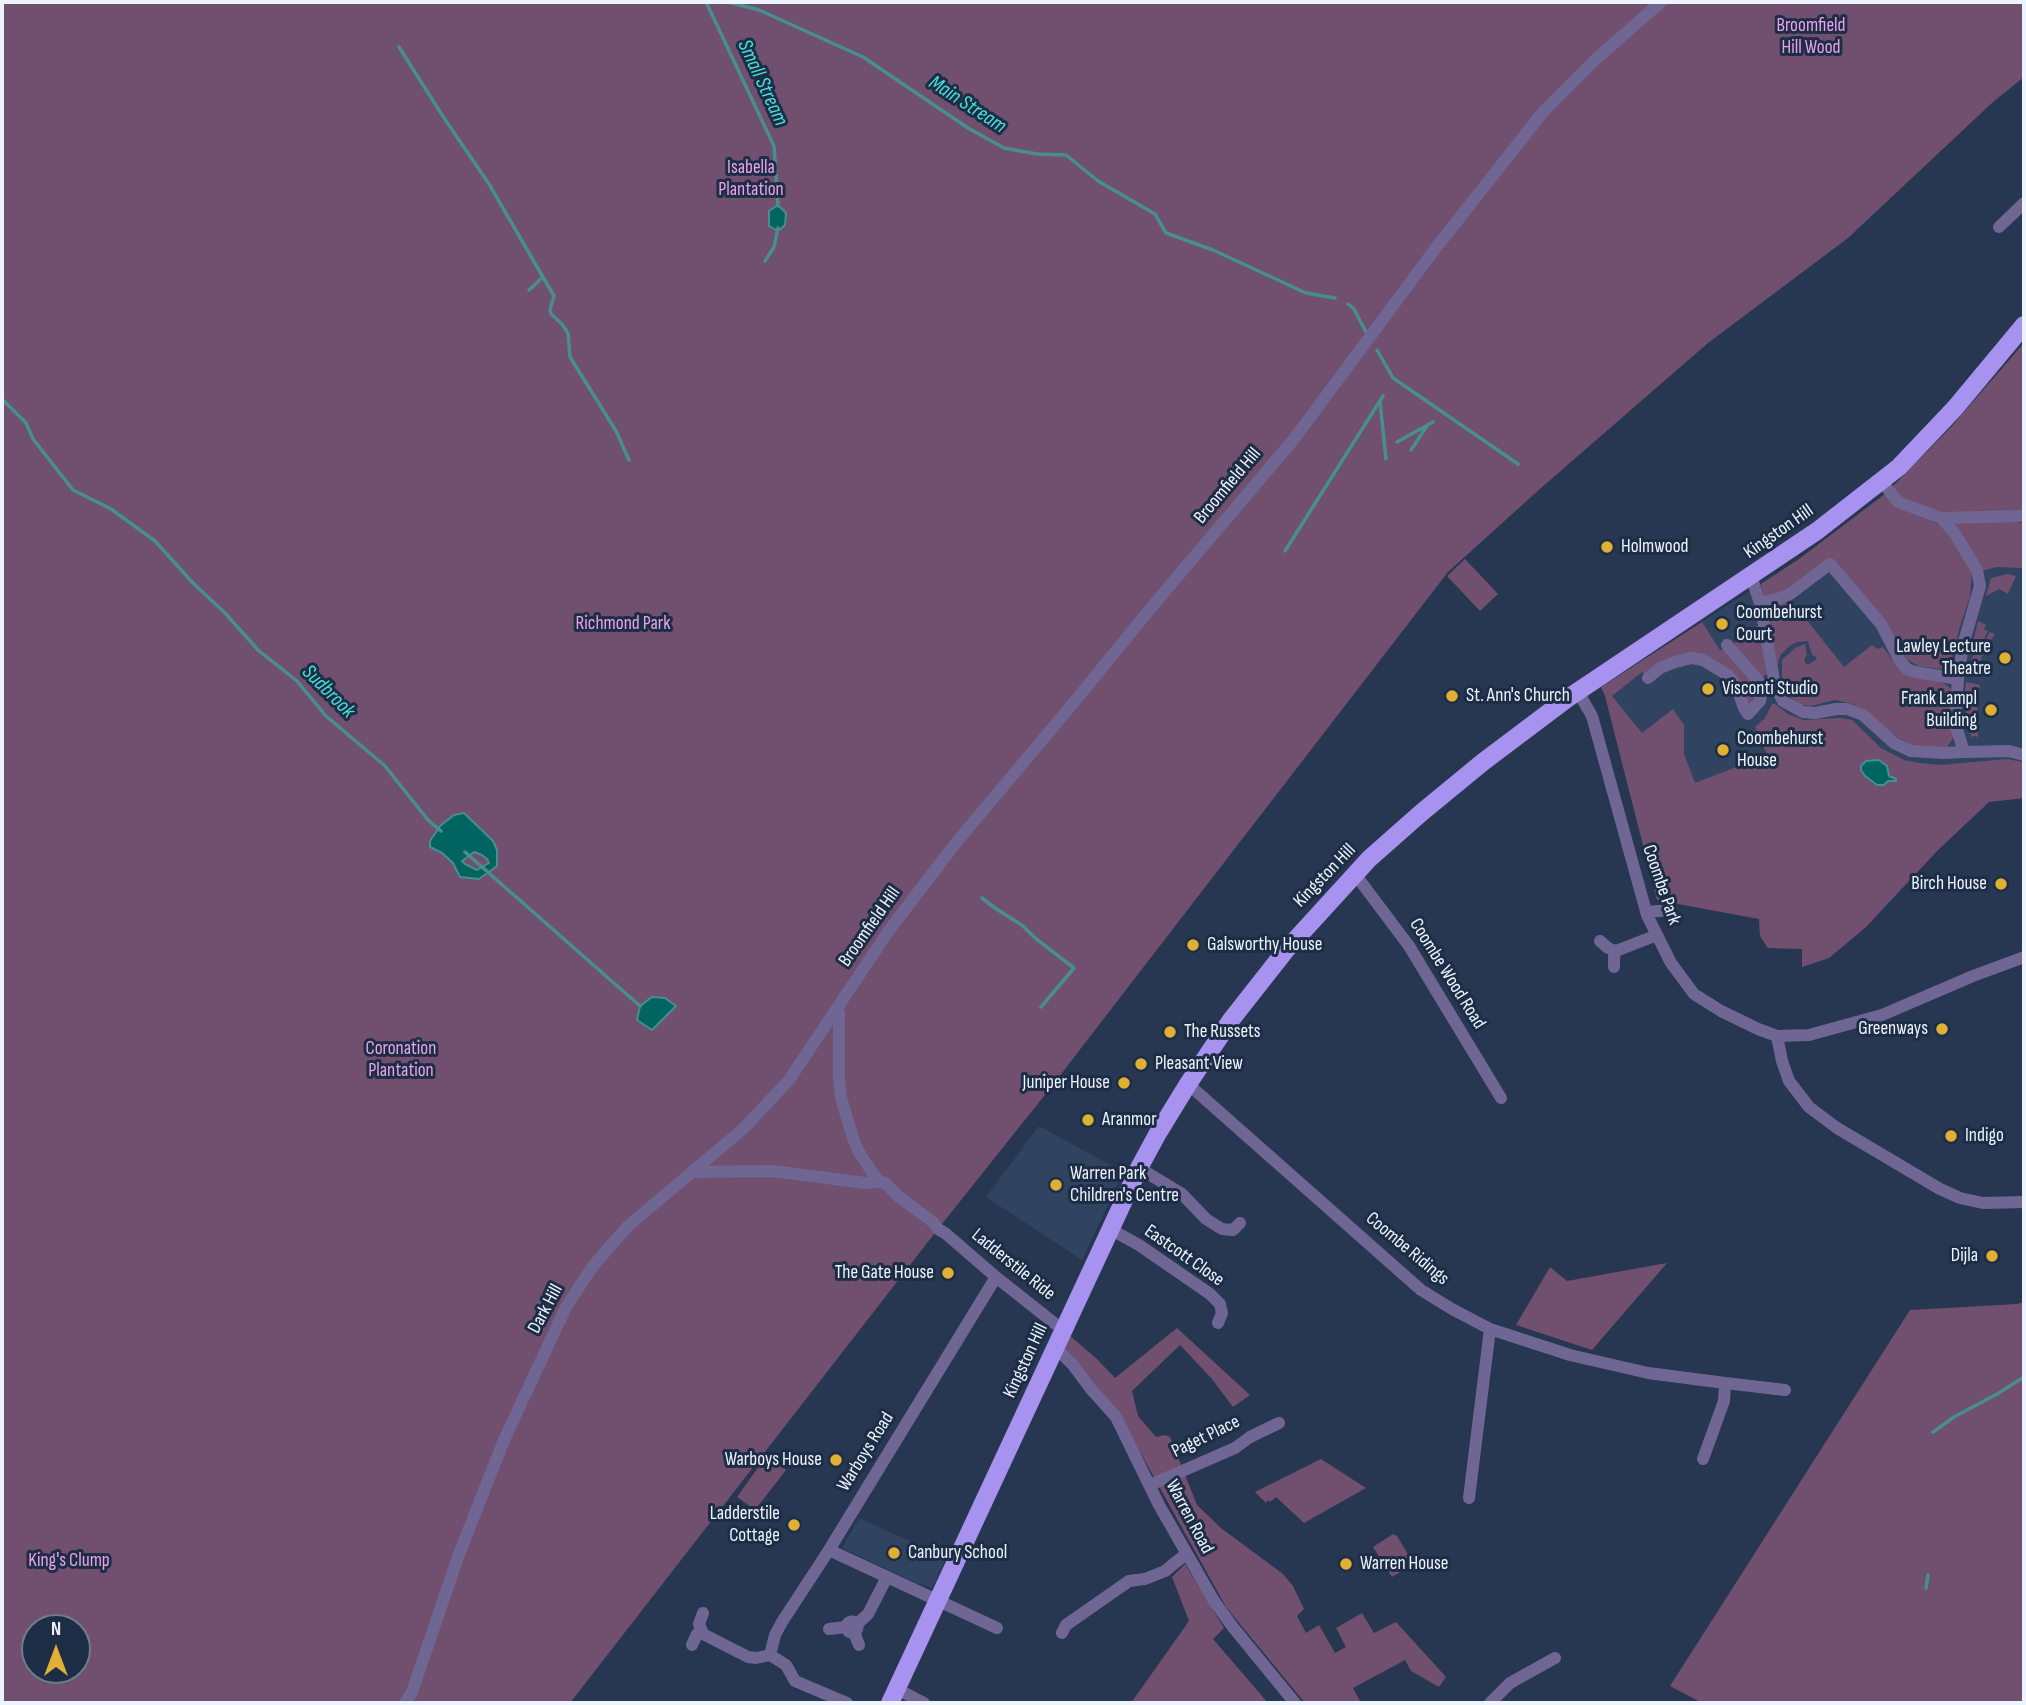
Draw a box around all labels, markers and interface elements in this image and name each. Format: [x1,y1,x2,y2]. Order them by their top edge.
park label: Broomfield Hill Wood [1777,15,1845,59]
water label: Small Stream [731,36,793,130]
water label: Main Stream [924,71,1010,139]
park label: Isabella Plantation [718,157,784,201]
street label: Broomfield Hill [1190,443,1266,529]
street label: Kingston Hill [1740,500,1818,564]
place label: Holmwood [1621,536,1689,558]
marker: Holmwood [1599,539,1615,555]
place label: Coombehurst Court [1736,602,1822,646]
park label: Richmond Park [576,613,670,635]
marker: Coombehurst Court [1714,616,1730,632]
place label: Lawley Lecture Theatre [1896,636,1991,680]
marker: Lawley Lecture Theatre [1997,650,2013,666]
water label: Sudbrook [296,660,360,724]
place label: Visconti Studio [1722,678,1818,700]
marker: Visconti Studio [1700,681,1716,697]
place label: St. Ann's Church [1466,685,1570,707]
marker: St. Ann's Church [1444,688,1460,704]
place label: Frank Lampl Building [1901,688,1977,732]
marker: Frank Lampl Building [1983,702,1999,718]
place label: Coombehurst House [1737,728,1823,772]
marker: Coombehurst House [1715,742,1731,758]
street label: Kingston Hill [1289,839,1361,913]
street label: Coombe Park [1637,842,1685,928]
place label: Birch House [1911,873,1987,895]
marker: Birch House [1993,876,2009,892]
street label: Broomfield Hill [834,883,906,971]
street label: Coombe Wood Road [1404,915,1490,1033]
place label: Galsworthy House [1207,934,1322,956]
marker: Galsworthy House [1185,937,1201,953]
place label: Greenways [1858,1018,1928,1040]
place label: The Russets [1184,1021,1261,1043]
marker: Greenways [1934,1021,1950,1037]
marker: The Russets [1162,1024,1178,1040]
park label: Coronation Plantation [366,1038,436,1082]
place label: Pleasant View [1155,1053,1243,1075]
marker: Pleasant View [1133,1056,1149,1072]
place label: Juniper House [1023,1072,1110,1094]
marker: Juniper House [1116,1075,1132,1091]
place label: Aranmor [1102,1109,1157,1131]
marker: Aranmor [1080,1112,1096,1128]
place label: Indigo [1965,1125,2004,1147]
marker: Indigo [1943,1128,1959,1144]
place label: Warren Park Children's Centre [1070,1163,1179,1207]
marker: Warren Park Children's Centre [1048,1177,1064,1193]
street label: Coombe Ridings [1361,1208,1453,1290]
street label: Eastcott Close [1140,1220,1228,1292]
street label: Ladderstile Ride [966,1224,1060,1306]
place label: Dijla [1951,1245,1978,1267]
marker: Dijla [1984,1248,2000,1264]
place label: The Gate House [835,1262,934,1284]
marker: The Gate House [940,1265,956,1281]
street label: Dark Hill [524,1280,568,1338]
street label: Kingston Hill [999,1320,1053,1402]
street label: Warboys Road [833,1408,899,1496]
street label: Paget Place [1168,1411,1244,1463]
place label: Warboys House [725,1449,822,1471]
marker: Warboys House [828,1452,844,1468]
street label: Warren Road [1160,1476,1218,1558]
place label: Ladderstile Cottage [710,1503,780,1547]
marker: Ladderstile Cottage [786,1517,802,1533]
place label: Canbury School [908,1542,1007,1564]
marker: Canbury School [886,1545,902,1561]
park label: King's Clump [28,1550,110,1572]
place label: Warren House [1360,1553,1449,1575]
marker: Warren House [1338,1556,1354,1572]
north arrow [21,1614,91,1684]
text: N [51,1618,61,1641]

